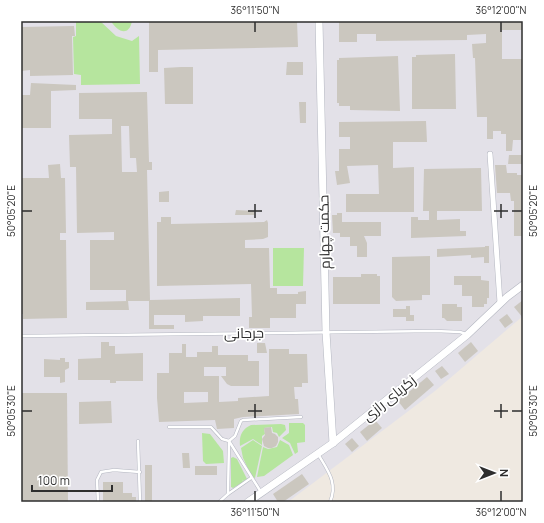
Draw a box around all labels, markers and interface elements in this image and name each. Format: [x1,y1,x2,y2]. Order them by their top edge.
text: 36°11'50"N [231,3,280,17]
text: 36°12'00"N [476,3,527,17]
text: 50°05'20"E [4,185,18,237]
text: 50°05'20"E [526,185,540,237]
street label: حکمت چهارم [313,195,335,269]
street label: جرجانی [224,323,264,342]
street label: زکریای رازی [358,370,419,425]
text: 50°05'30"E [4,385,18,437]
text: 50°05'30"E [526,385,540,437]
north arrow [474,453,514,493]
scale bar [32,467,112,493]
text: N [497,469,512,477]
text: 100 m [38,472,70,489]
text: 36°11'50"N [231,505,280,519]
text: 36°12'00"N [476,505,527,519]

